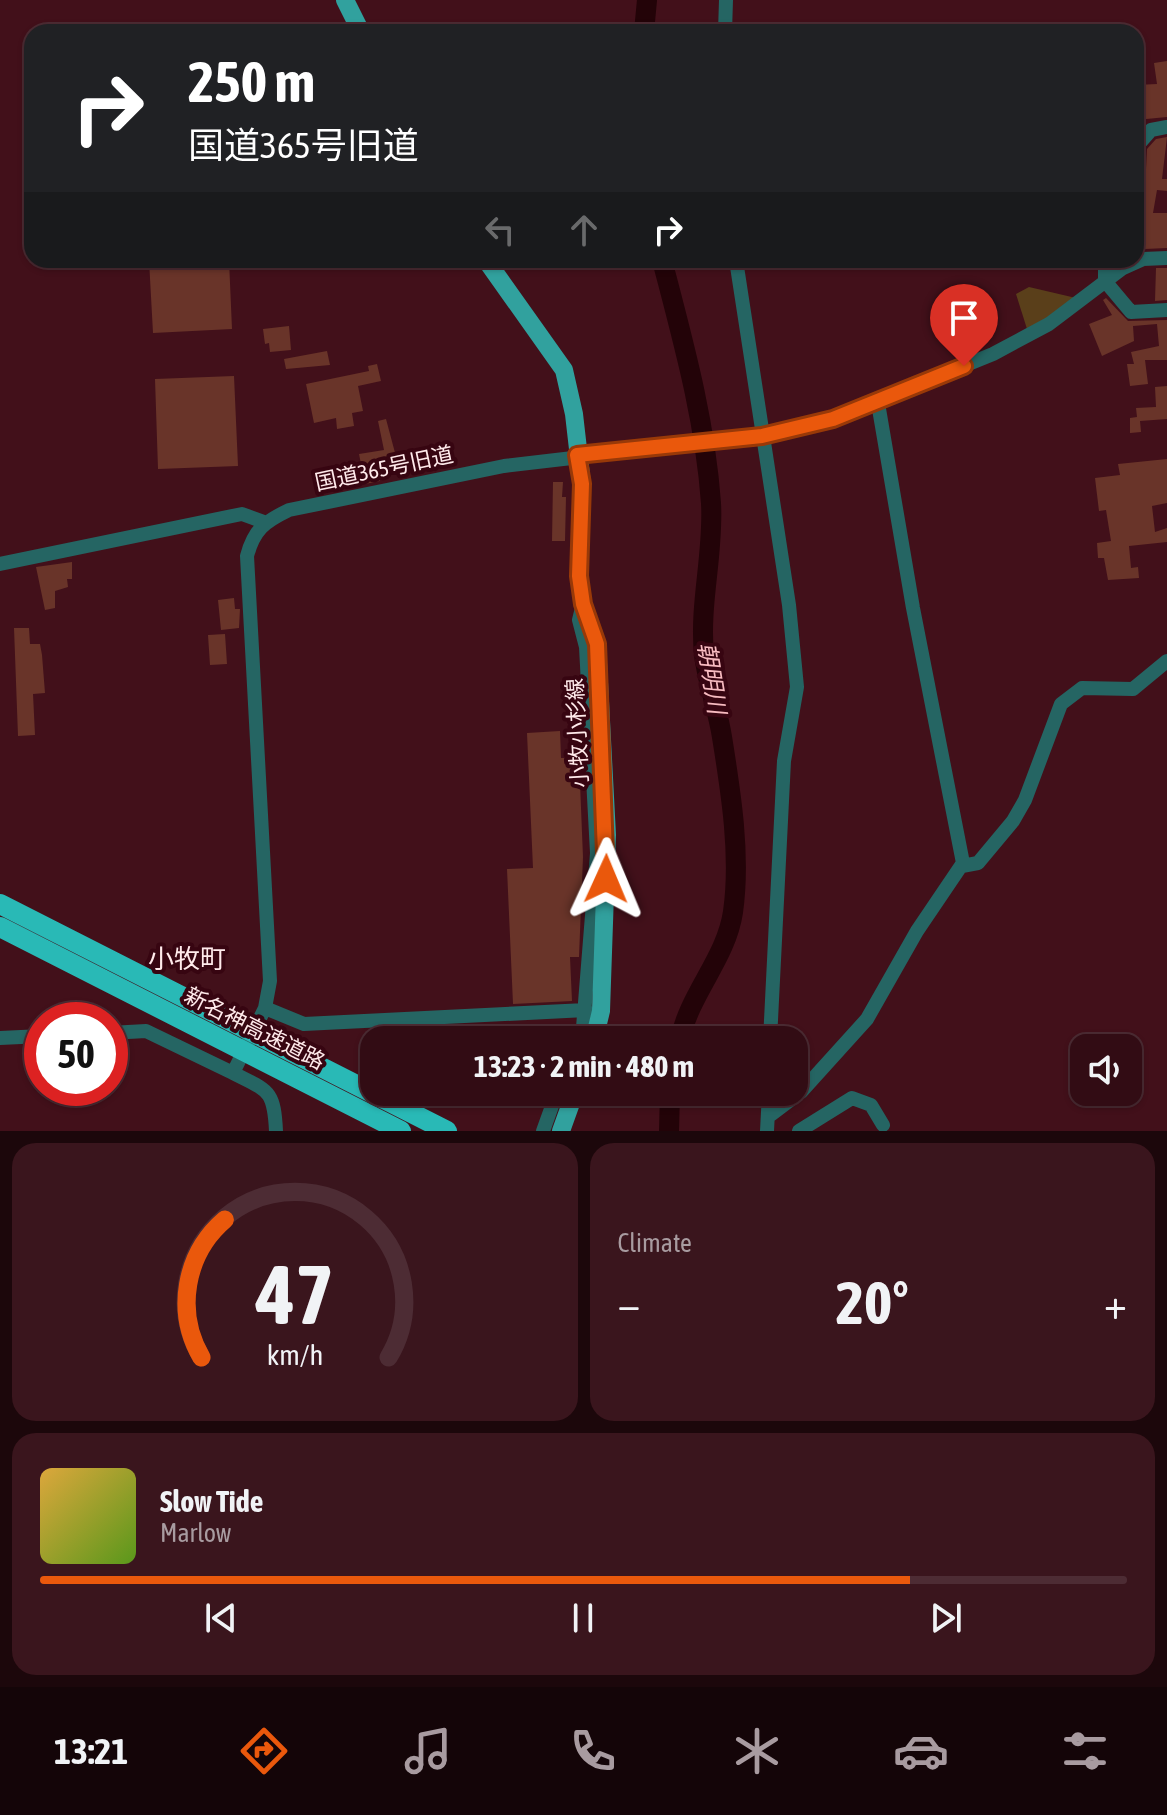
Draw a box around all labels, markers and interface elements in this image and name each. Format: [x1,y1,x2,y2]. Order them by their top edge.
text: 250 m [188,50,315,114]
icon: right [56,56,160,160]
text: 国道365号旧道 [188,124,419,166]
icon: left [478,208,522,252]
icon: ahead [562,208,606,252]
icon: right [646,208,690,252]
pin [930,284,998,366]
icon: arrive [942,296,986,340]
street label: 国道365号旧道 [312,441,456,495]
water label: 朝明川 [693,640,731,719]
street label: 小牧小杉線 [561,677,593,789]
position arrow [564,837,648,921]
district label: 小牧町 [148,944,226,974]
street label: 新名神高速道路 [180,981,330,1075]
speed limit sign: 50 [24,1002,128,1106]
map controls [1070,1034,1142,1106]
button: sound [1070,1034,1142,1106]
text: 13:23 · 2 min · 480 m [474,1049,694,1083]
text: Climate [618,1228,692,1258]
text: 47 [255,1246,334,1342]
text: 20° [836,1268,909,1337]
text: − [618,1278,640,1328]
text: + [1104,1278,1127,1328]
text: km/h [266,1338,323,1371]
text: Slow Tide [160,1484,263,1518]
text: Marlow [160,1518,231,1548]
icon: previous [199,1596,243,1640]
icon: pause [561,1596,605,1640]
icon: next [924,1596,968,1640]
icon: directions [236,1723,292,1779]
icon: music [400,1723,456,1779]
icon: phone [565,1723,621,1779]
icon: climate [729,1723,785,1779]
icon: car [893,1723,949,1779]
icon: filters [1057,1723,1113,1779]
text: 13:21 [54,1730,128,1772]

